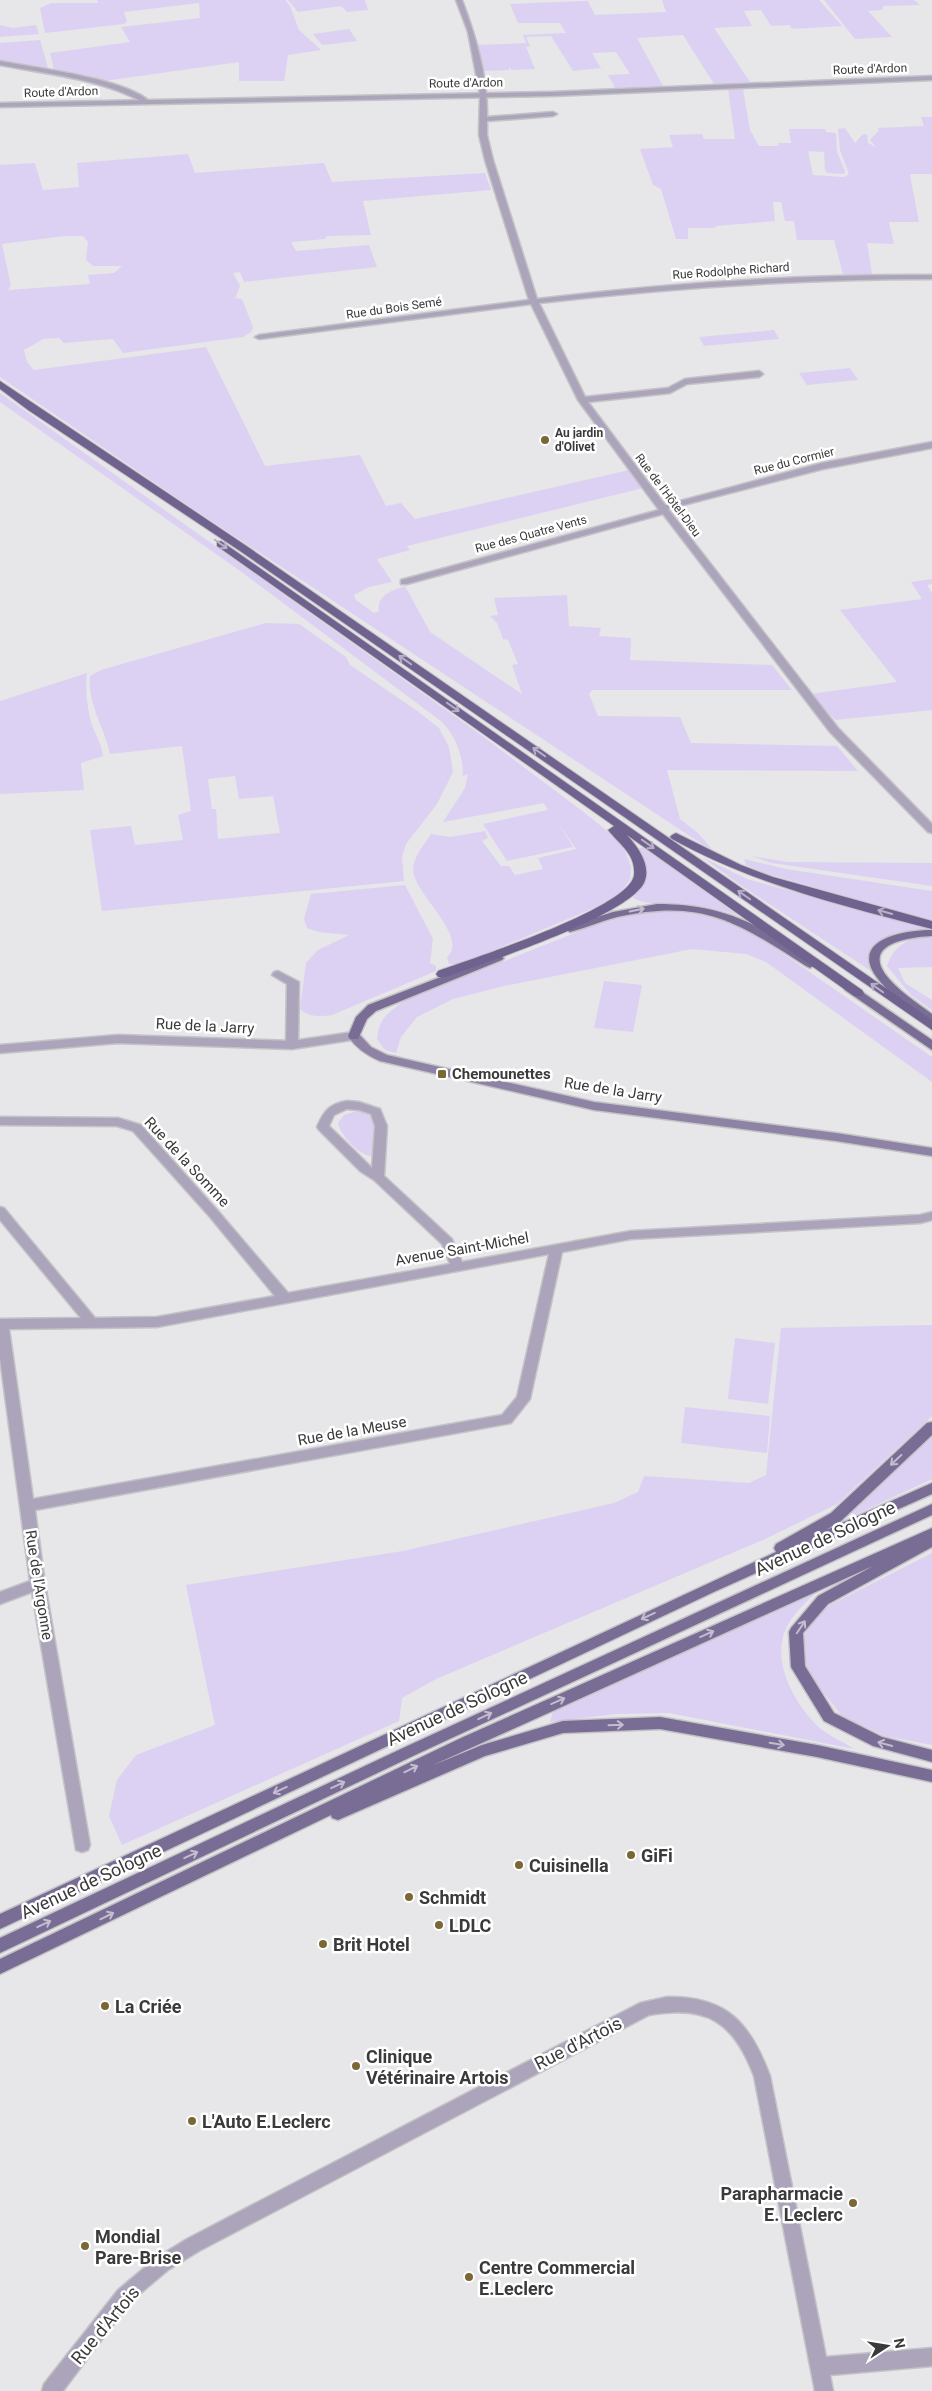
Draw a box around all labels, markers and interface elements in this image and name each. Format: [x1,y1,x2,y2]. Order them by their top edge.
street label: Route d'Ardon [833,61,907,77]
street label: Route d'Ardon [429,75,503,91]
street label: Route d'Ardon [24,84,98,100]
street label: Rue Rodolphe Richard [672,260,790,282]
street label: Rue du Bois Semé [345,294,443,322]
place label: Au jardin d'Olivet [555,426,603,454]
marker: Au jardin d'Olivet [539,434,551,446]
street label: Rue du Cormier [752,444,836,478]
street label: Rue de l'Hôtel-Dieu [632,451,704,539]
street label: Rue des Quatre Vents [474,512,588,556]
one-way arrow [214,539,228,549]
one-way arrow [399,655,413,665]
one-way arrow [446,702,460,712]
one-way arrow [532,747,546,757]
one-way arrow [640,839,654,849]
one-way arrow [737,890,751,900]
one-way arrow [629,904,645,914]
one-way arrow [877,907,893,916]
one-way arrow [871,983,885,993]
street label: Rue de la Jarry [155,1014,255,1038]
place label: Chemounettes [452,1065,551,1083]
marker: Chemounettes [436,1068,448,1080]
street label: Rue de la Jarry [563,1073,663,1107]
street label: Rue de la Somme [141,1113,233,1211]
street label: Avenue Saint-Michel [394,1228,530,1270]
street label: Rue de la Meuse [296,1413,408,1449]
one-way arrow [890,1454,903,1466]
street label: Avenue de Sologne [751,1496,899,1580]
street label: Rue de l'Argonne [21,1529,57,1641]
one-way arrow [641,1612,656,1622]
one-way arrow [796,1620,806,1634]
one-way arrow [699,1629,714,1638]
street label: Avenue de Sologne [383,1666,531,1750]
one-way arrow [550,1695,565,1705]
one-way arrow [477,1711,492,1720]
one-way arrow [608,1720,624,1730]
one-way arrow [768,1739,784,1749]
one-way arrow [877,1739,893,1748]
one-way arrow [403,1764,418,1773]
one-way arrow [330,1780,345,1790]
one-way arrow [273,1786,288,1795]
street label: Avenue de Sologne [17,1839,165,1923]
place label: GiFi [641,1845,673,1866]
marker: GiFi [625,1849,637,1861]
one-way arrow [183,1850,198,1859]
place label: Cuisinella [529,1855,609,1876]
marker: Cuisinella [513,1859,525,1871]
place label: Schmidt [419,1887,486,1908]
marker: Schmidt [403,1891,415,1903]
one-way arrow [99,1911,114,1920]
place label: LDLC [449,1915,492,1936]
one-way arrow [36,1919,51,1929]
marker: LDLC [433,1919,445,1931]
place label: Brit Hotel [333,1934,410,1955]
marker: Brit Hotel [317,1938,329,1950]
place label: La Criée [115,1996,182,2017]
marker: La Criée [99,2000,111,2012]
street label: Rue d'Artois [531,2012,625,2074]
place label: Clinique Vétérinaire Artois [366,2046,509,2088]
marker: Clinique Vétérinaire Artois [350,2060,362,2072]
place label: L'Auto E.Leclerc [202,2111,331,2132]
marker: L'Auto E.Leclerc [186,2115,198,2127]
place label: Parapharmacie E. Leclerc [720,2183,843,2225]
marker: Parapharmacie E. Leclerc [847,2197,859,2209]
place label: Mondial Pare-Brise [95,2226,181,2268]
marker: Mondial Pare-Brise [79,2240,91,2252]
place label: Centre Commercial E.Leclerc [479,2257,635,2299]
marker: Centre Commercial E.Leclerc [463,2271,475,2283]
street label: Rue d'Artois [66,2282,144,2368]
north arrow [862,2321,912,2371]
text: N [891,2337,909,2350]

